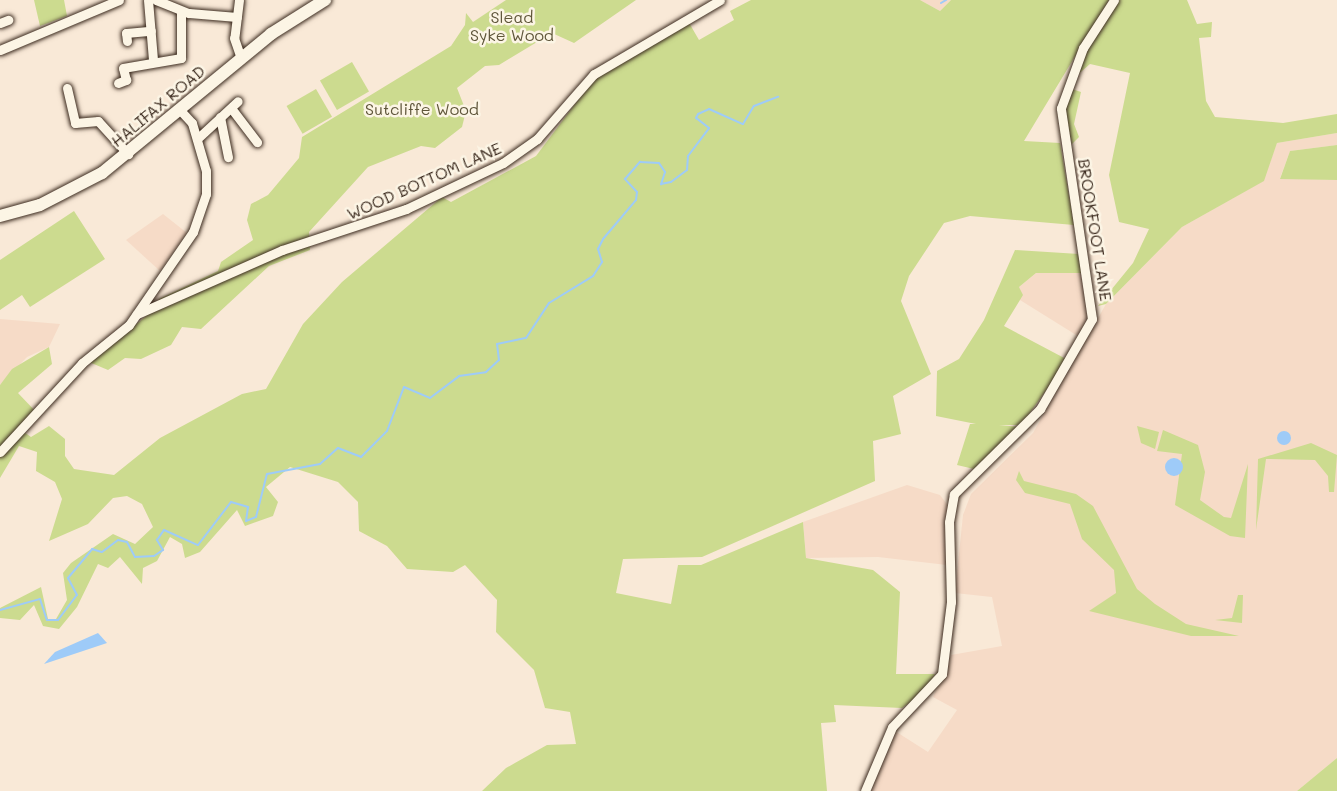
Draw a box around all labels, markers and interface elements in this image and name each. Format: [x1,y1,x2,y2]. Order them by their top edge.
park label: Slead Syke Wood [470,7,554,45]
street label: HALIFAX ROAD [107,61,209,151]
park label: Sutcliffe Wood [365,99,479,119]
street label: WOOD BOTTOM LANE [344,138,504,224]
street label: BROOKFOOT LANE [1074,157,1116,303]

